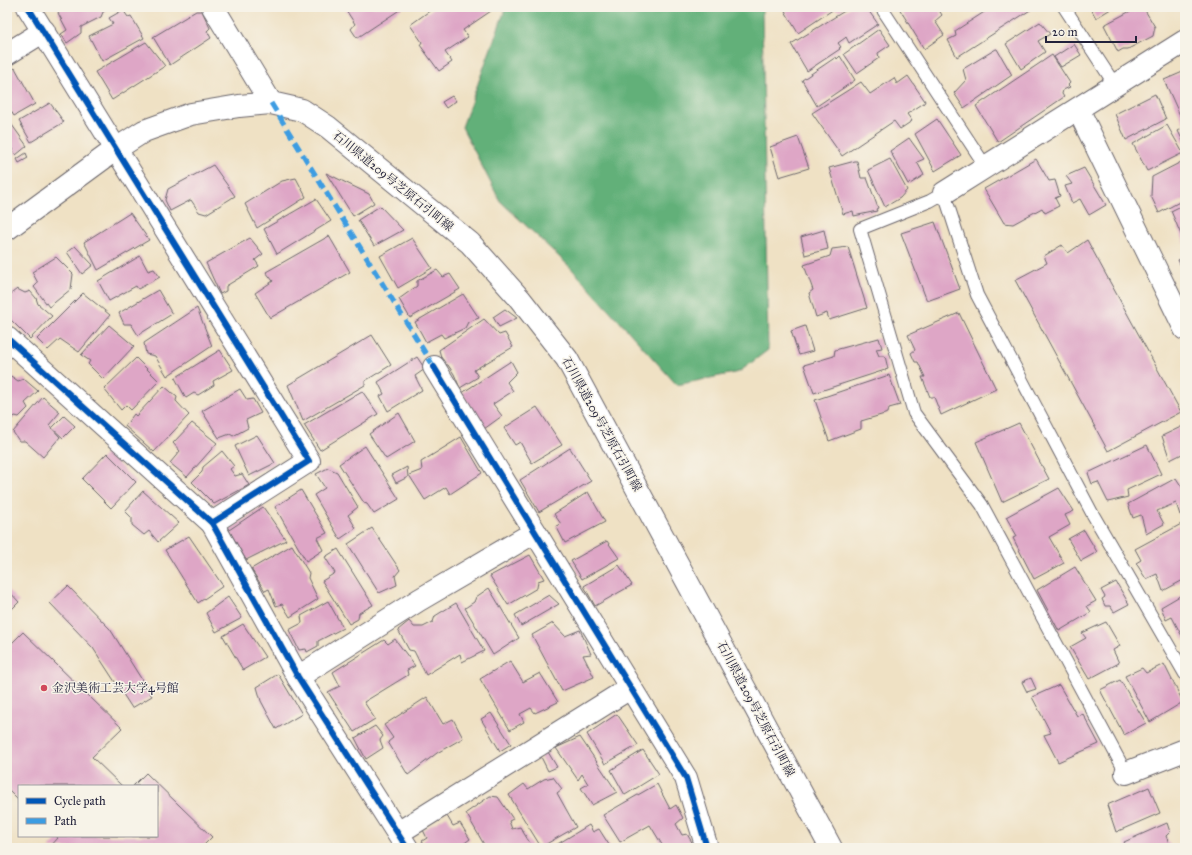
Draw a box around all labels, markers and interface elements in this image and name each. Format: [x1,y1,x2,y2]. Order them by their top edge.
scale bar [1046,18,1136,44]
text: 20 m [1052,25,1078,39]
street label: 石川県道209号芝原石引町線 [330,128,456,234]
street label: 石川県道209号芝原石引町線 [559,354,645,494]
street label: 石川県道209号芝原石引町線 [714,639,798,779]
place label: 金沢美術工芸大学4号館 [52,681,179,695]
marker: 金沢美術工芸大学4号館 [39,683,49,693]
legend [18,785,158,837]
text: Cycle path [54,794,106,808]
text: Path [54,814,77,828]

